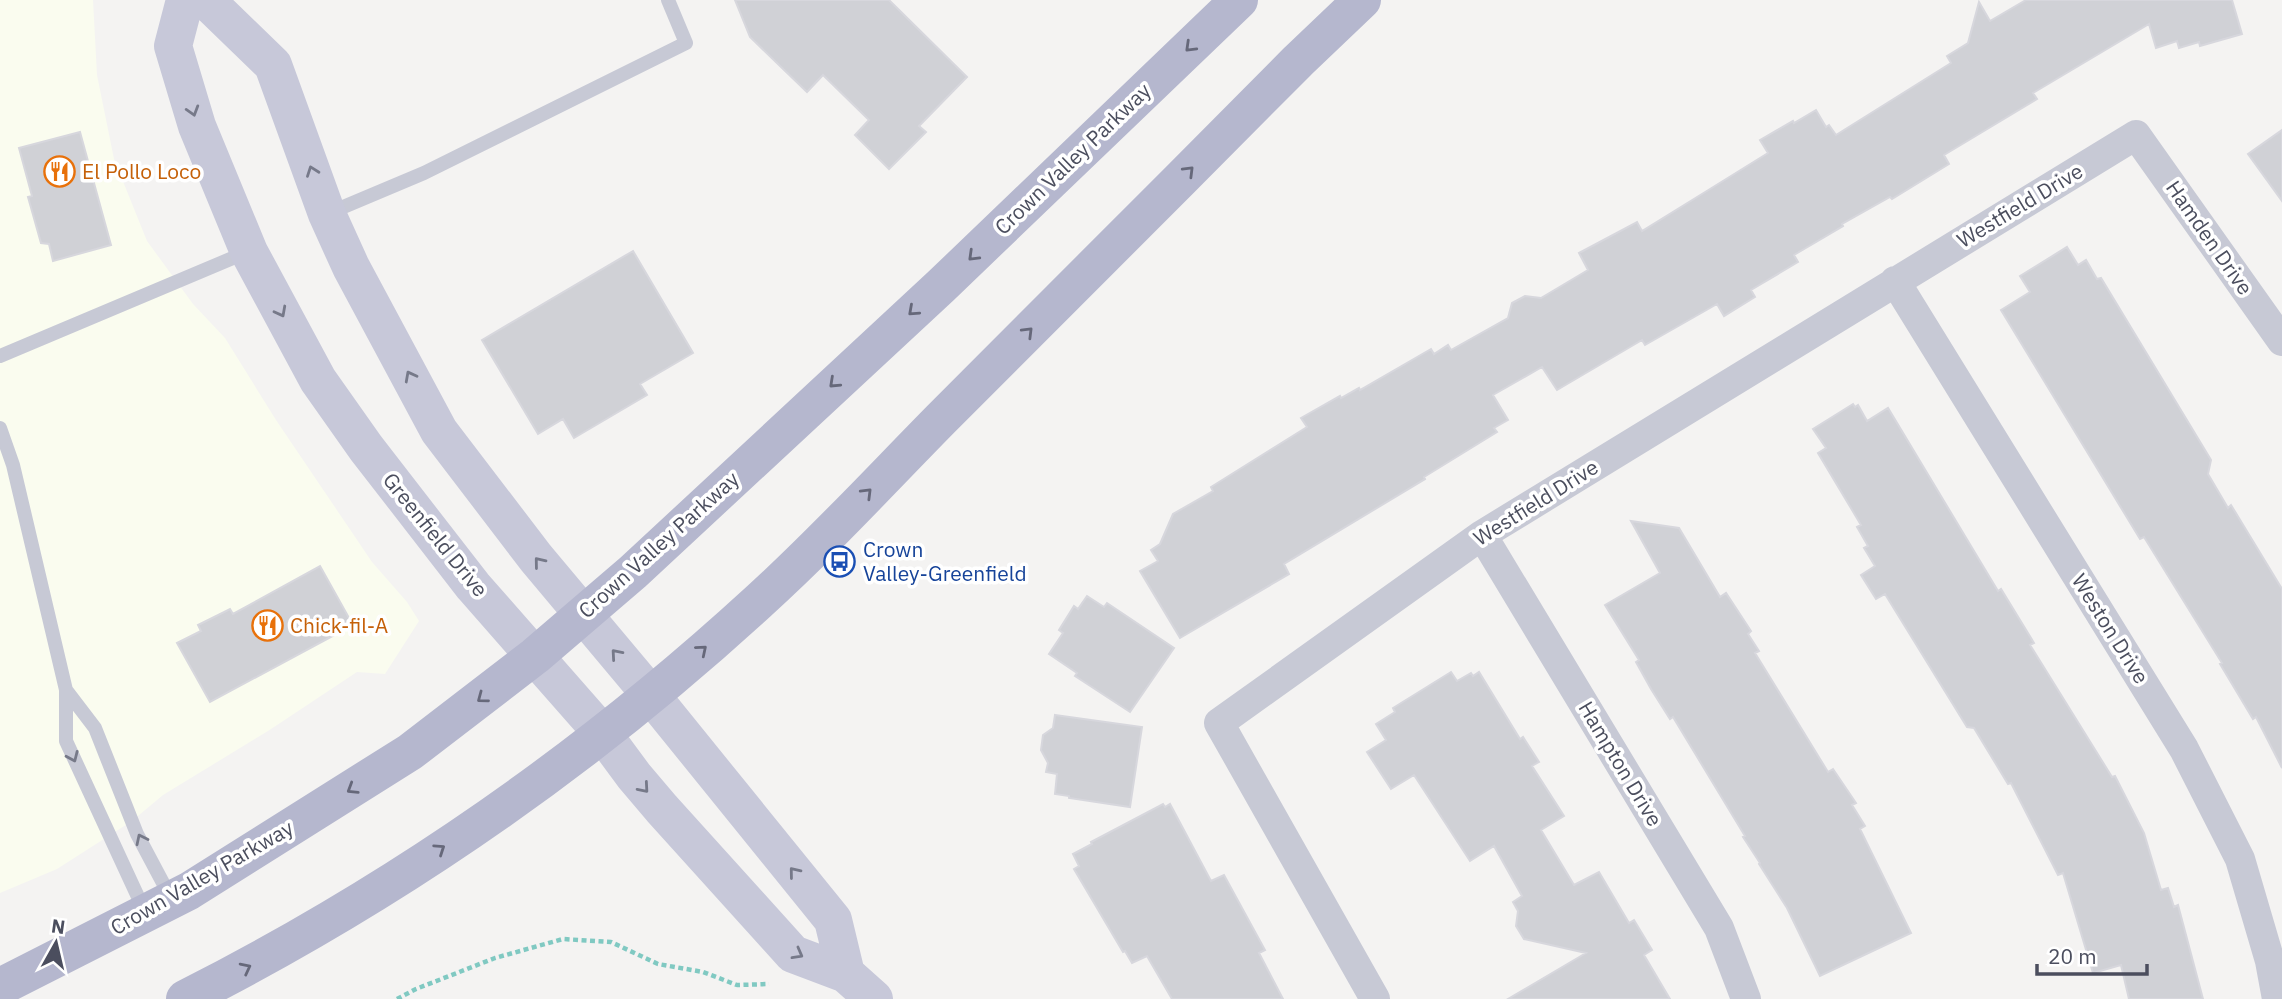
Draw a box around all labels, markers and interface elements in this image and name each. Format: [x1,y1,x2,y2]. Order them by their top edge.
one-way arrow [1185,39,1198,52]
street label: Crown Valley Parkway [988,76,1157,240]
one-way arrow [185,105,199,117]
restaurant icon: El Pollo Loco [42,155,76,189]
place label: El Pollo Loco [82,157,201,185]
street label: Westfield Drive [1951,157,2088,254]
one-way arrow [306,166,320,178]
one-way arrow [1180,166,1193,179]
street label: Hamden Drive [2160,175,2260,300]
one-way arrow [968,247,981,260]
one-way arrow [908,303,921,315]
one-way arrow [273,304,286,317]
one-way arrow [1020,328,1032,340]
one-way arrow [404,371,418,383]
one-way arrow [830,375,843,387]
street label: Westfield Drive [1468,453,1603,552]
street label: Crown Valley Parkway [572,464,745,624]
street label: Greenfield Drive [377,466,495,602]
one-way arrow [859,488,872,501]
place label: Crown Valley-Greenfield [863,535,1027,587]
bus stop icon: Crown Valley-Greenfield [823,545,857,579]
one-way arrow [535,558,548,570]
street label: Weston Drive [2066,568,2156,689]
restaurant icon: Chick-fil-A [250,609,284,643]
place label: Chick-fil-A [290,611,388,639]
one-way arrow [695,645,707,658]
one-way arrow [612,650,624,663]
one-way arrow [477,690,489,703]
street label: Hampton Drive [1573,696,1669,831]
one-way arrow [65,750,79,762]
one-way arrow [347,780,360,793]
one-way arrow [636,780,648,793]
street label: Crown Valley Parkway [105,813,299,941]
one-way arrow [135,834,149,846]
one-way arrow [432,845,445,857]
one-way arrow [789,867,802,879]
north arrow [21,908,91,978]
text: N [50,913,67,939]
scale bar [2037,932,2147,976]
text: 20 m [2048,942,2097,970]
one-way arrow [791,946,804,959]
one-way arrow [239,963,251,977]

